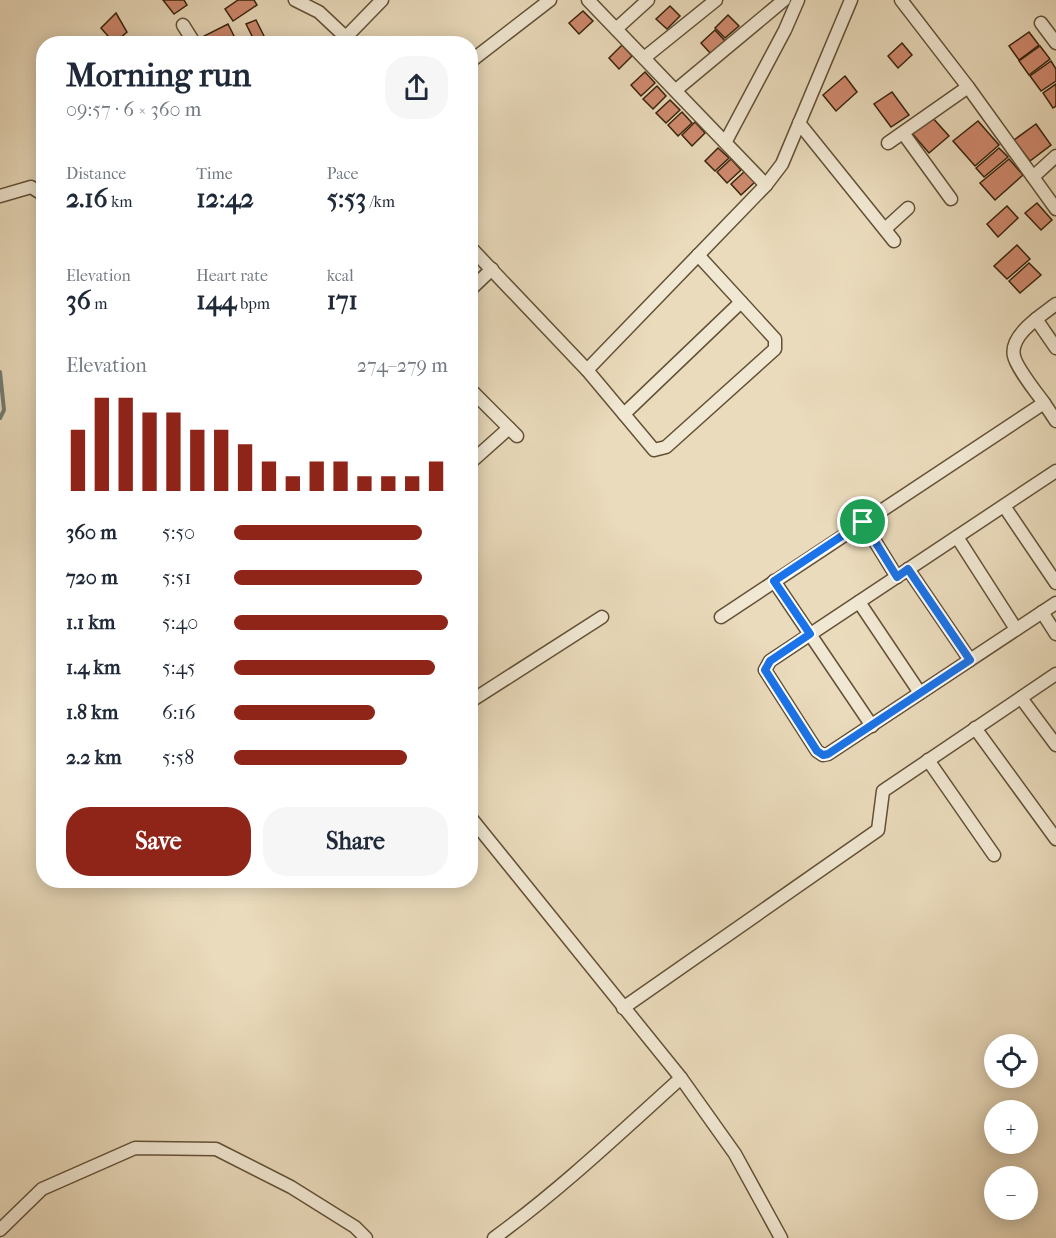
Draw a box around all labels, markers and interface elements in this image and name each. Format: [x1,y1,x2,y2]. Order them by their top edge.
text: Morning run [66,56,251,95]
button: share [385,56,448,119]
text: 09:57 · 6 × 360 m [66,98,201,121]
text: Distance [66,164,126,183]
text: Time [196,164,233,183]
text: Pace [327,164,359,183]
text: 2.16 [66,183,108,214]
text: 12:42 [196,183,254,214]
text: 5:53 [327,183,366,214]
text: km [108,192,133,211]
text: /km [366,192,395,211]
text: Elevation [66,266,131,285]
text: Heart rate [196,266,268,285]
text: kcal [327,266,354,285]
text: 36 [66,285,91,316]
text: 144 [196,285,236,316]
text: 171 [327,285,358,316]
text: m [91,294,107,313]
text: bpm [236,294,270,313]
text: Elevation [66,354,147,377]
text: 274–279 m [357,354,448,377]
pin [837,496,888,547]
icon: arrive [846,505,879,538]
text: 360 m [66,521,117,544]
text: 5:50 [162,521,195,544]
text: 720 m [66,566,118,589]
text: 5:51 [162,566,191,589]
text: 1.1 km [66,611,115,634]
text: 5:40 [162,611,198,634]
text: 1.4 km [66,656,121,679]
text: 5:45 [162,656,195,679]
text: 1.8 km [66,701,118,724]
text: 6:16 [162,701,196,724]
text: 2.2 km [66,746,122,769]
text: 5:58 [162,746,194,769]
button: Save [66,807,251,876]
button: Share [263,807,448,876]
map controls [984,1034,1038,1220]
button: locate [984,1034,1038,1088]
button: + [984,1100,1038,1154]
button: − [984,1166,1038,1220]

